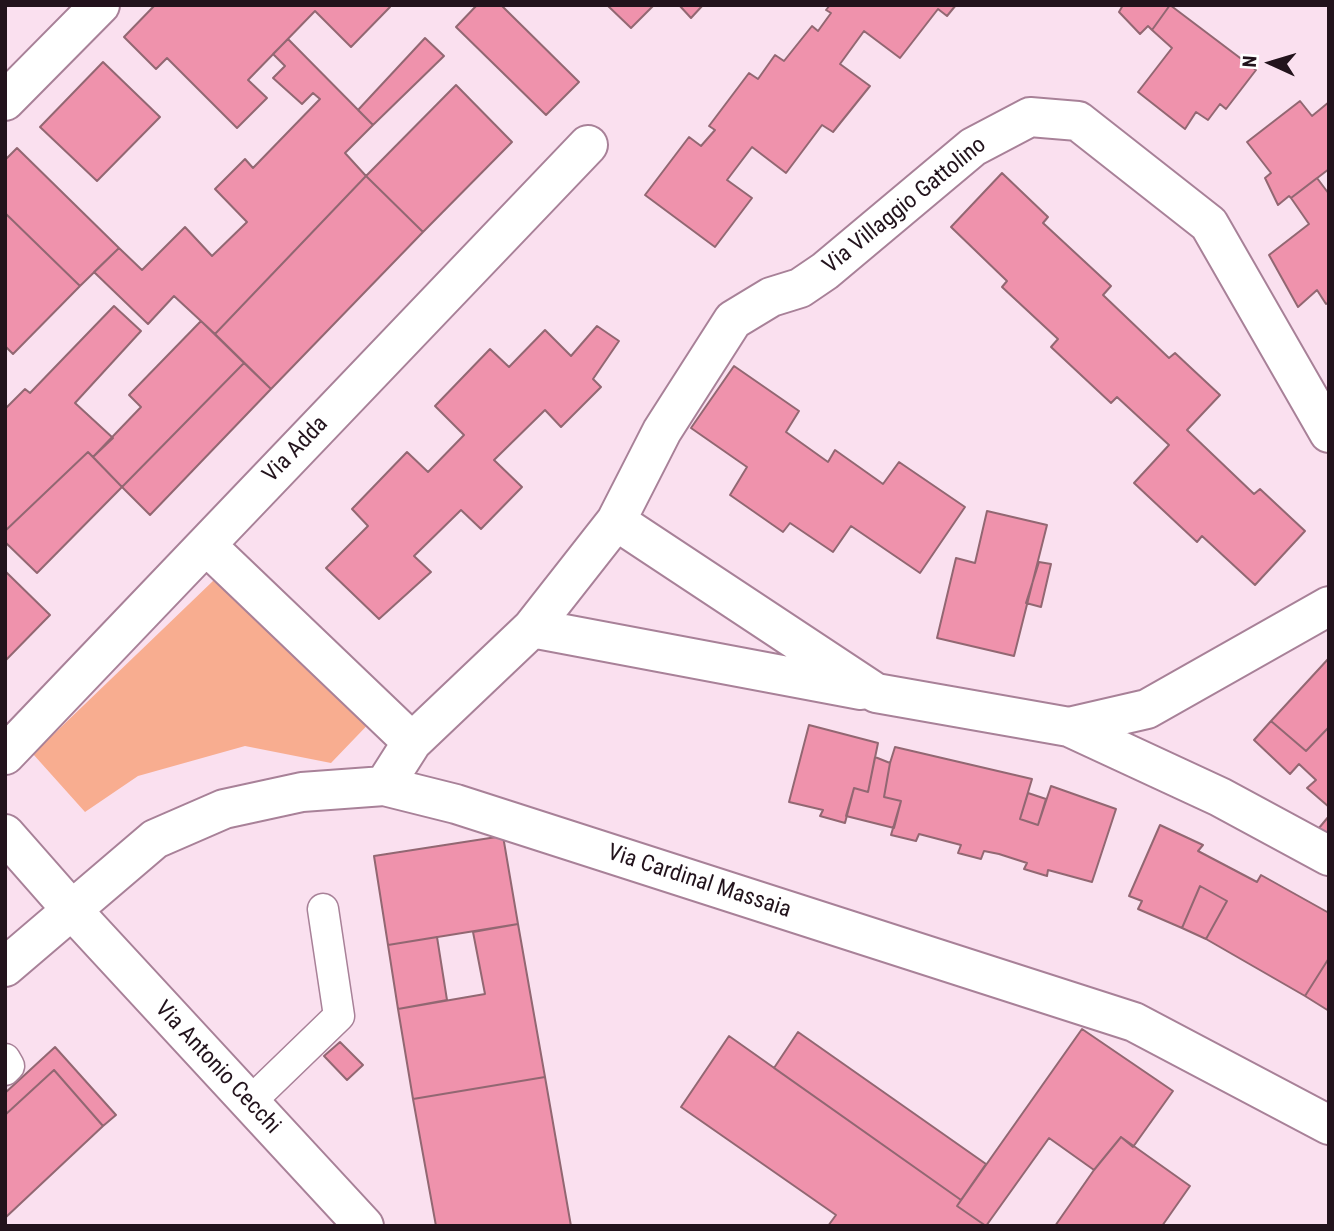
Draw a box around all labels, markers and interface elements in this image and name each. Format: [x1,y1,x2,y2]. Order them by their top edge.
north arrow [1236,28,1306,98]
text: N [1238,55,1261,68]
street label: Via Villaggio Gattolino [818,132,992,280]
street label: Via Adda [258,411,334,489]
street label: Via Cardinal Massaia [604,839,794,925]
street label: Via Antonio Cecchi [148,996,286,1140]

